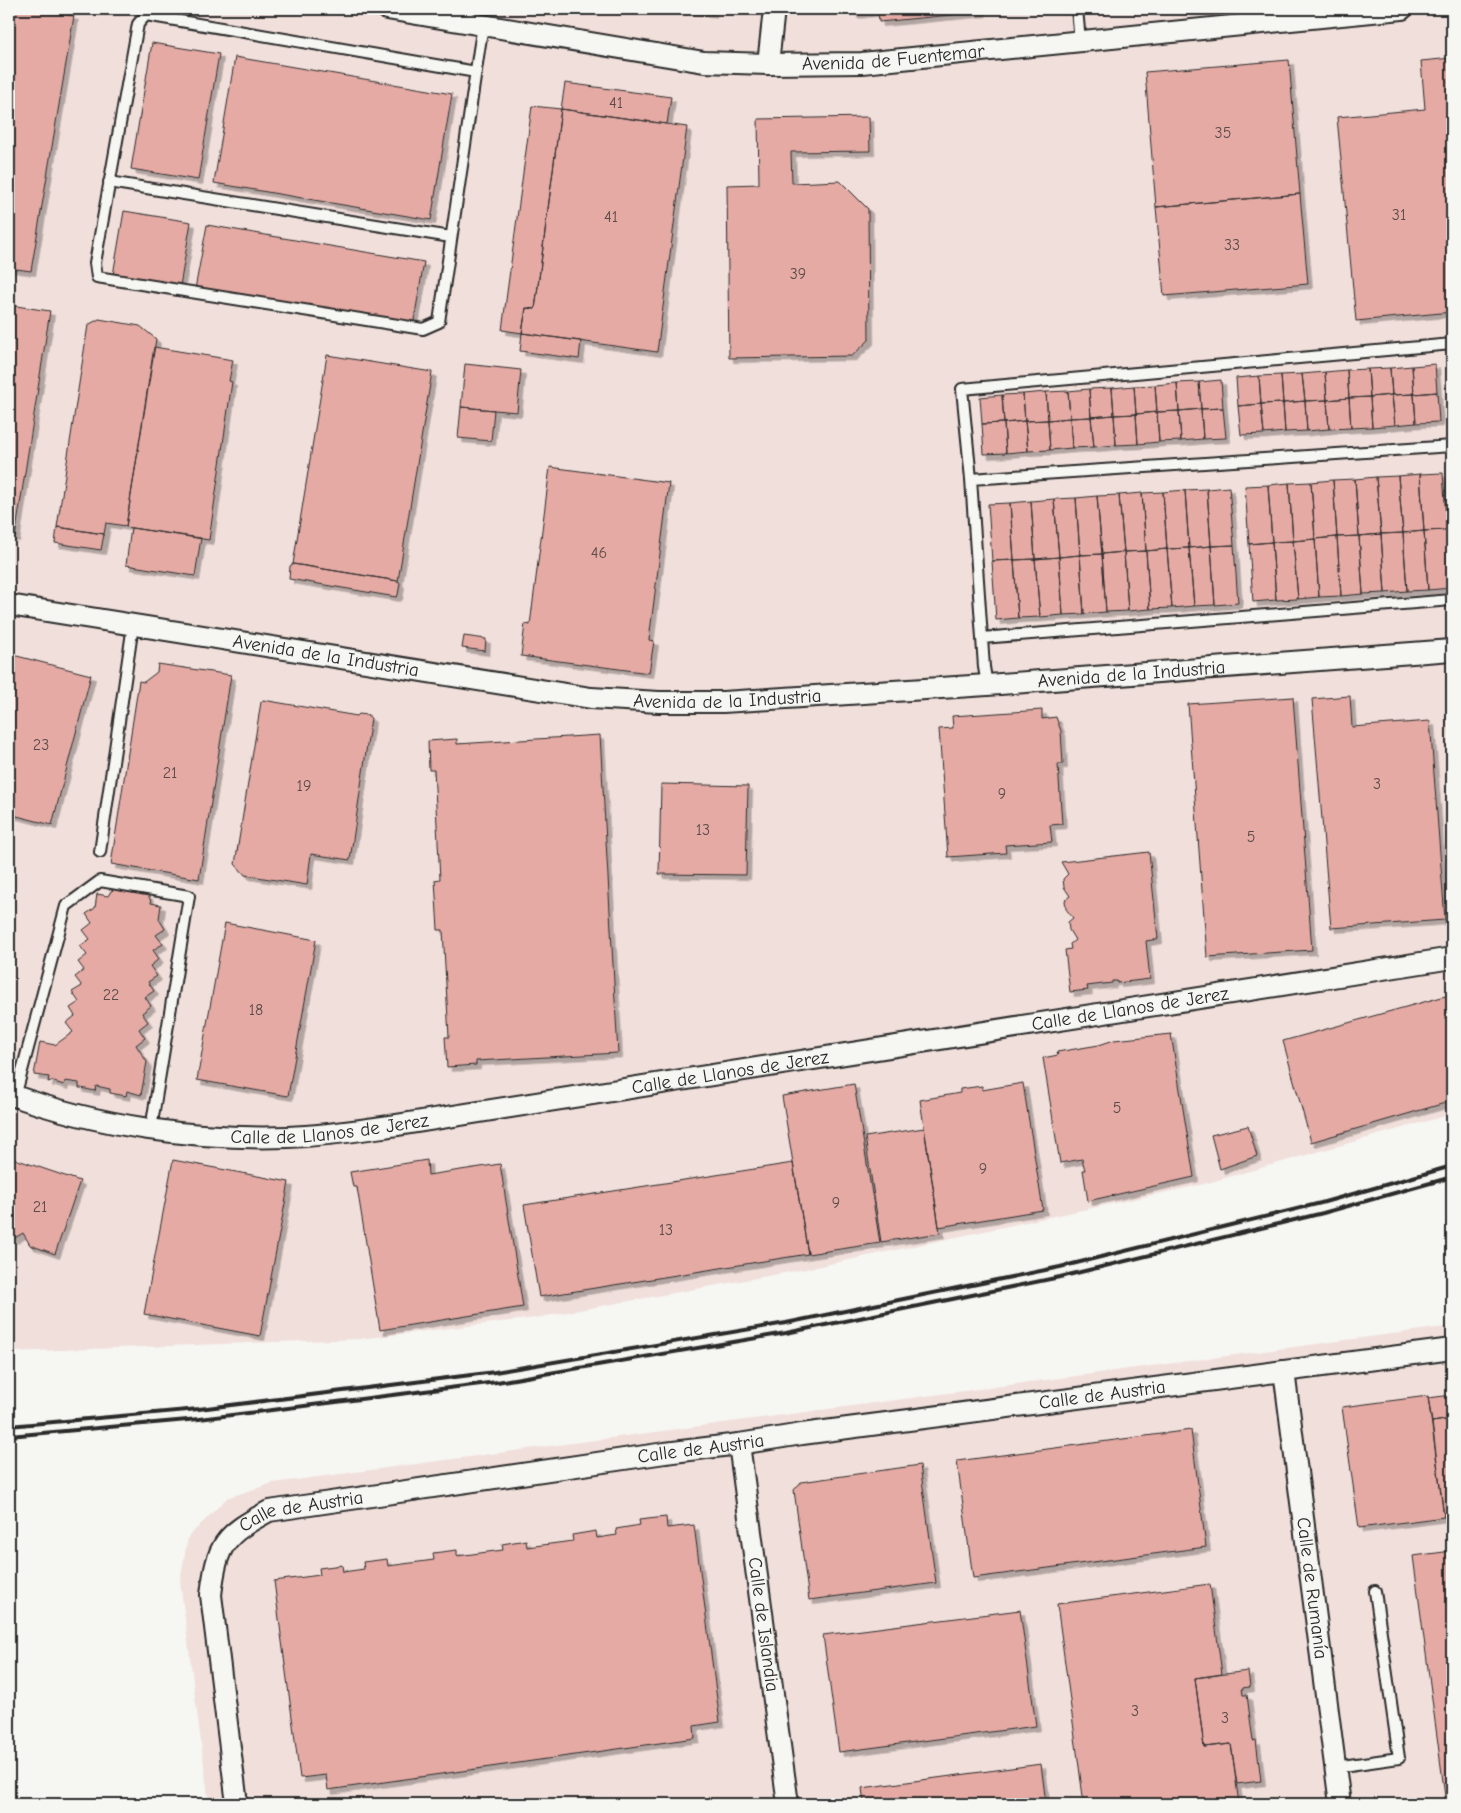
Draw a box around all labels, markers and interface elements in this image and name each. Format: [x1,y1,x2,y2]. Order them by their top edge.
street label: Avenida de Fuentemar [802,40,986,75]
house number: 41 [609,94,623,112]
house number: 35 [1215,124,1231,142]
house number: 31 [1392,206,1406,224]
house number: 41 [604,208,618,226]
house number: 33 [1224,236,1240,254]
house number: 39 [790,265,806,283]
house number: 46 [591,544,607,562]
street label: Avenida de la Industria [231,630,421,681]
street label: Avenida de la Industria [1037,656,1226,692]
street label: Avenida de la Industria [633,685,822,713]
house number: 23 [33,736,49,754]
house number: 21 [163,764,177,782]
house number: 3 [1373,775,1381,793]
house number: 19 [297,777,311,795]
house number: 9 [998,785,1006,803]
house number: 13 [696,821,710,839]
house number: 5 [1247,828,1255,846]
street label: Calle de Llanos de Jerez [1030,983,1230,1035]
house number: 22 [103,986,119,1004]
house number: 18 [249,1001,263,1019]
street label: Calle de Llanos de Jerez [630,1046,830,1099]
house number: 5 [1113,1099,1121,1117]
street label: Calle de Llanos de Jerez [230,1109,430,1148]
house number: 9 [979,1160,987,1178]
house number: 9 [832,1194,840,1212]
house number: 21 [33,1198,47,1216]
house number: 13 [659,1221,673,1239]
street label: Calle de Austria [1038,1376,1167,1414]
street label: Calle de Austria [636,1429,766,1468]
street label: Calle de Austria [235,1486,365,1537]
street label: Calle de Rumanía [1292,1516,1332,1660]
street label: Calle de Islandia [743,1556,784,1693]
house number: 3 [1131,1702,1139,1720]
house number: 3 [1221,1709,1229,1727]

